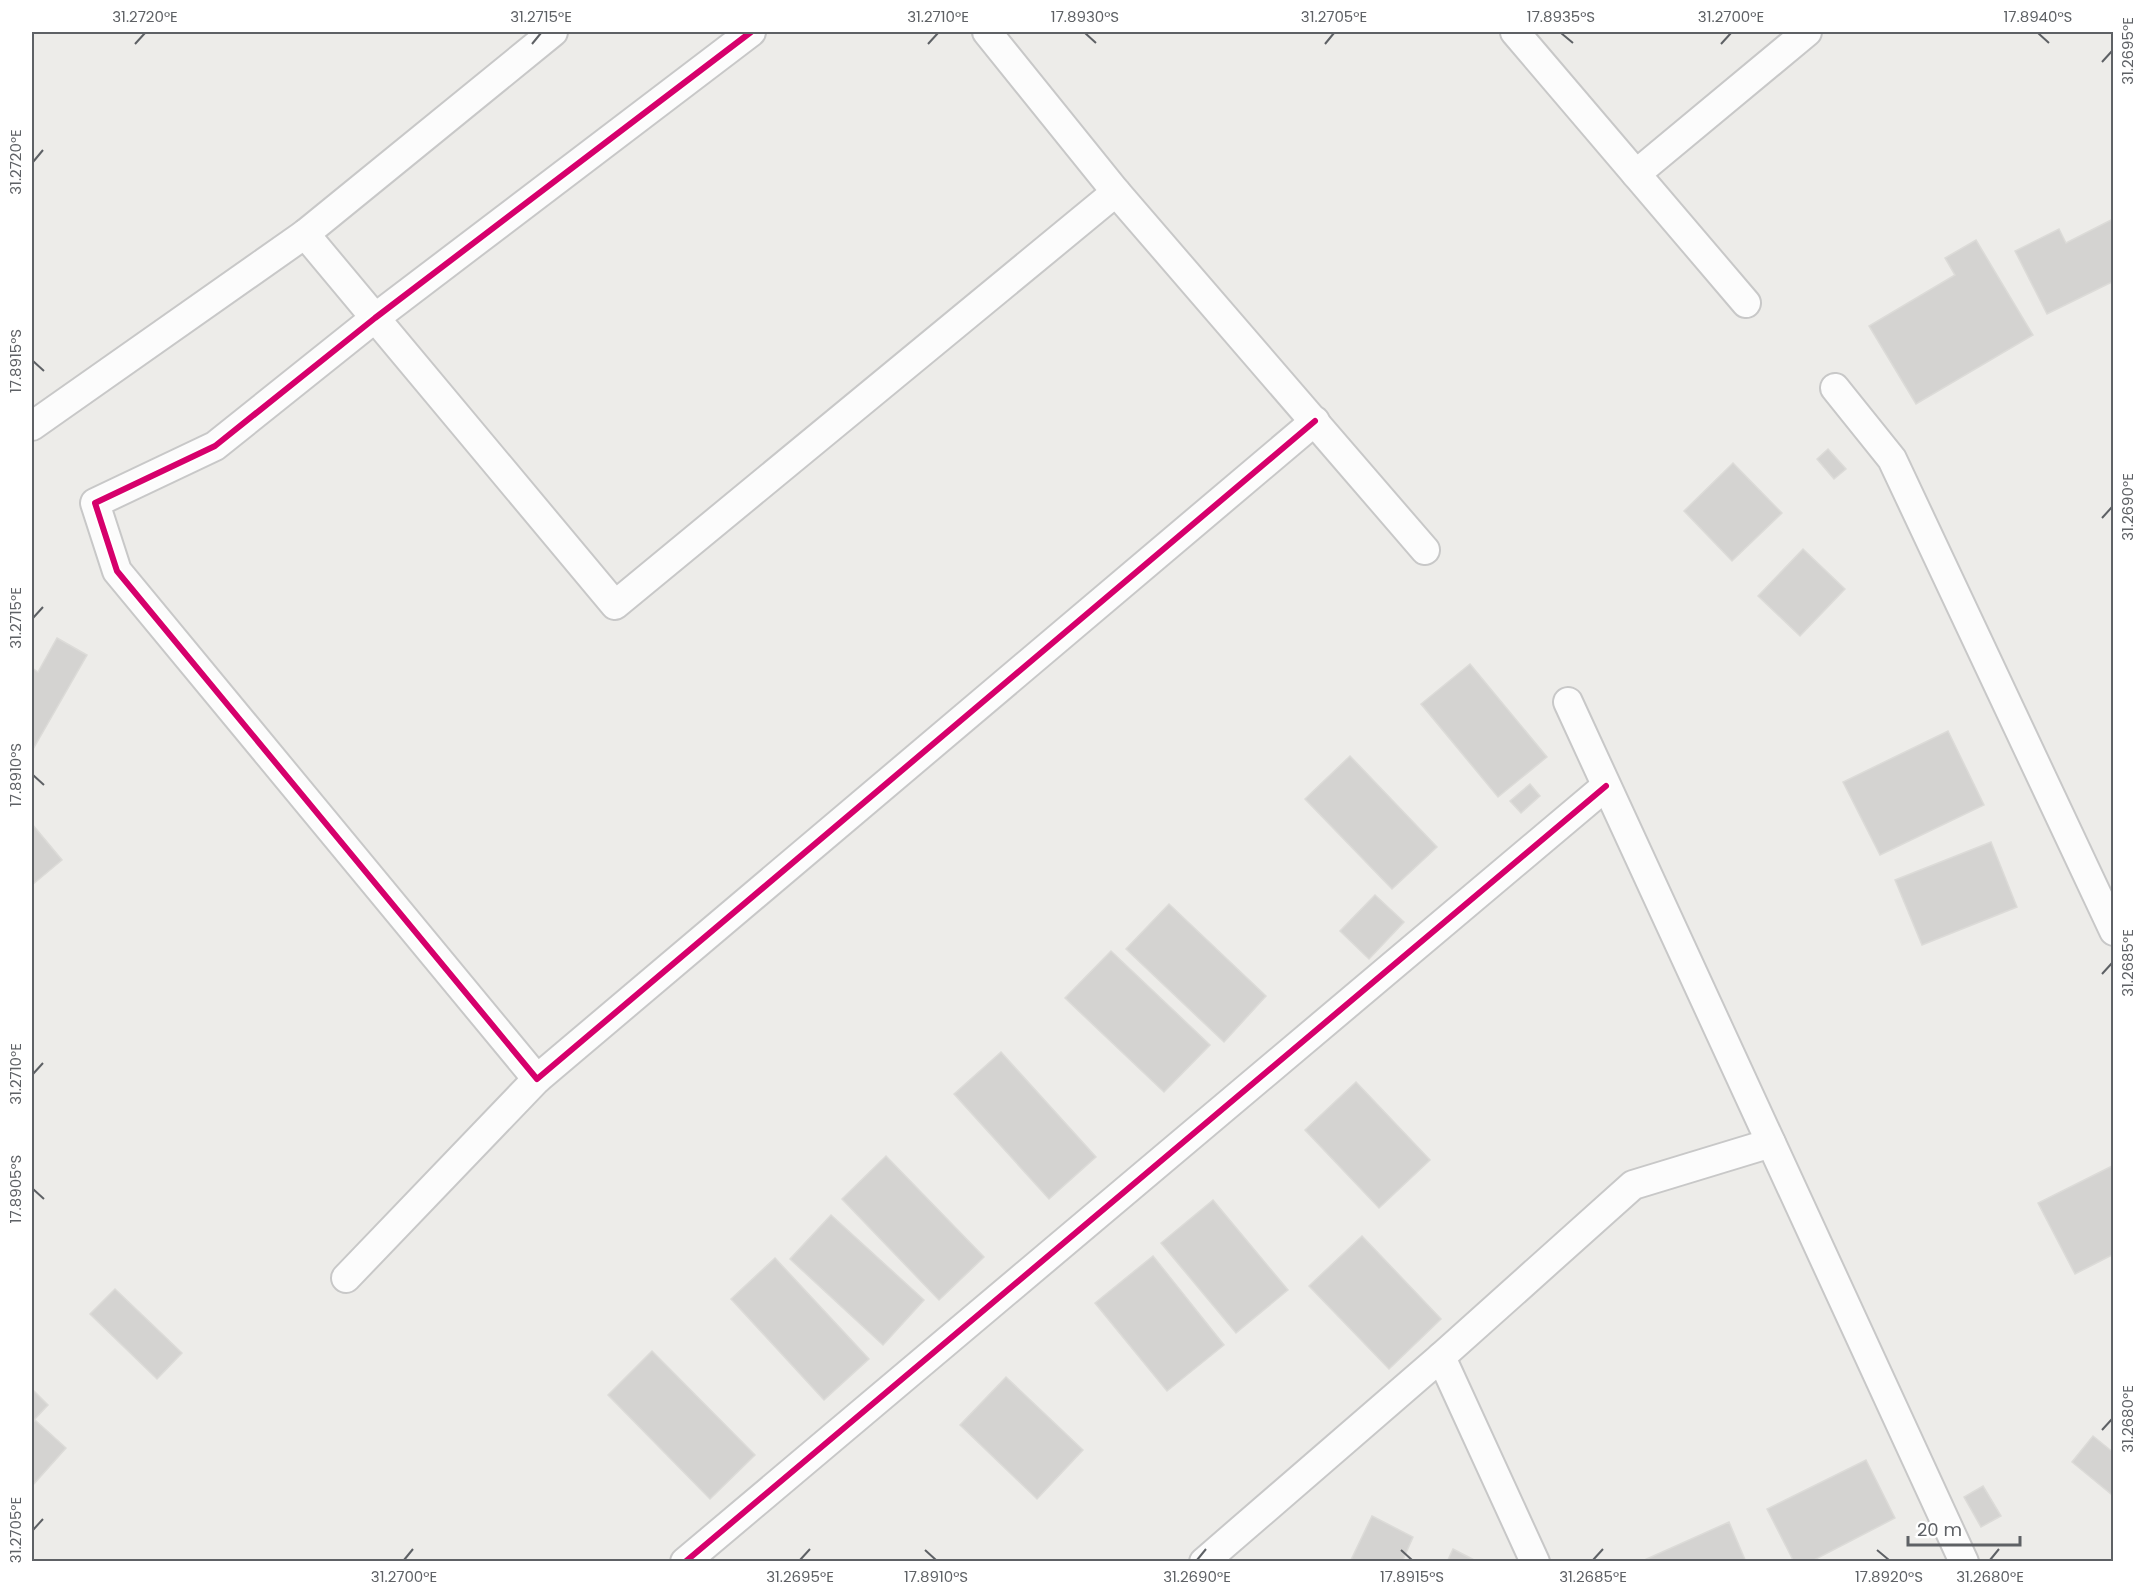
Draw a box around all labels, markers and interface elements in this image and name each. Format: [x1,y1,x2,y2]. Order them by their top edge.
text: 31.2720°E [112,6,178,27]
text: 31.2715°E [510,6,572,27]
text: 31.2710°E [907,6,969,27]
text: 17.8930°S [1051,6,1119,27]
text: 31.2705°E [1301,6,1367,27]
text: 17.8935°S [1527,6,1595,27]
text: 31.2700°E [1698,6,1764,27]
text: 17.8940°S [2004,6,2072,27]
text: 31.2695°E [2117,17,2138,85]
text: 31.2720°E [5,129,26,195]
text: 17.8915°S [5,329,26,393]
text: 31.2690°E [2117,473,2138,541]
text: 31.2715°E [5,587,26,649]
text: 17.8910°S [5,743,26,807]
text: 31.2685°E [2117,929,2138,997]
text: 31.2710°E [5,1043,26,1105]
text: 17.8905°S [5,1155,26,1223]
text: 31.2680°E [2117,1385,2138,1453]
text: 31.2705°E [5,1497,26,1563]
scale bar [1908,1509,2020,1547]
text: 20 m [1917,1517,1962,1542]
text: 31.2700°E [371,1566,437,1587]
text: 31.2695°E [766,1566,834,1587]
text: 17.8910°S [904,1566,968,1587]
text: 31.2690°E [1163,1566,1231,1587]
text: 17.8915°S [1380,1566,1444,1587]
text: 31.2685°E [1559,1566,1627,1587]
text: 17.8920°S [1855,1566,1923,1587]
text: 31.2680°E [1956,1566,2024,1587]

